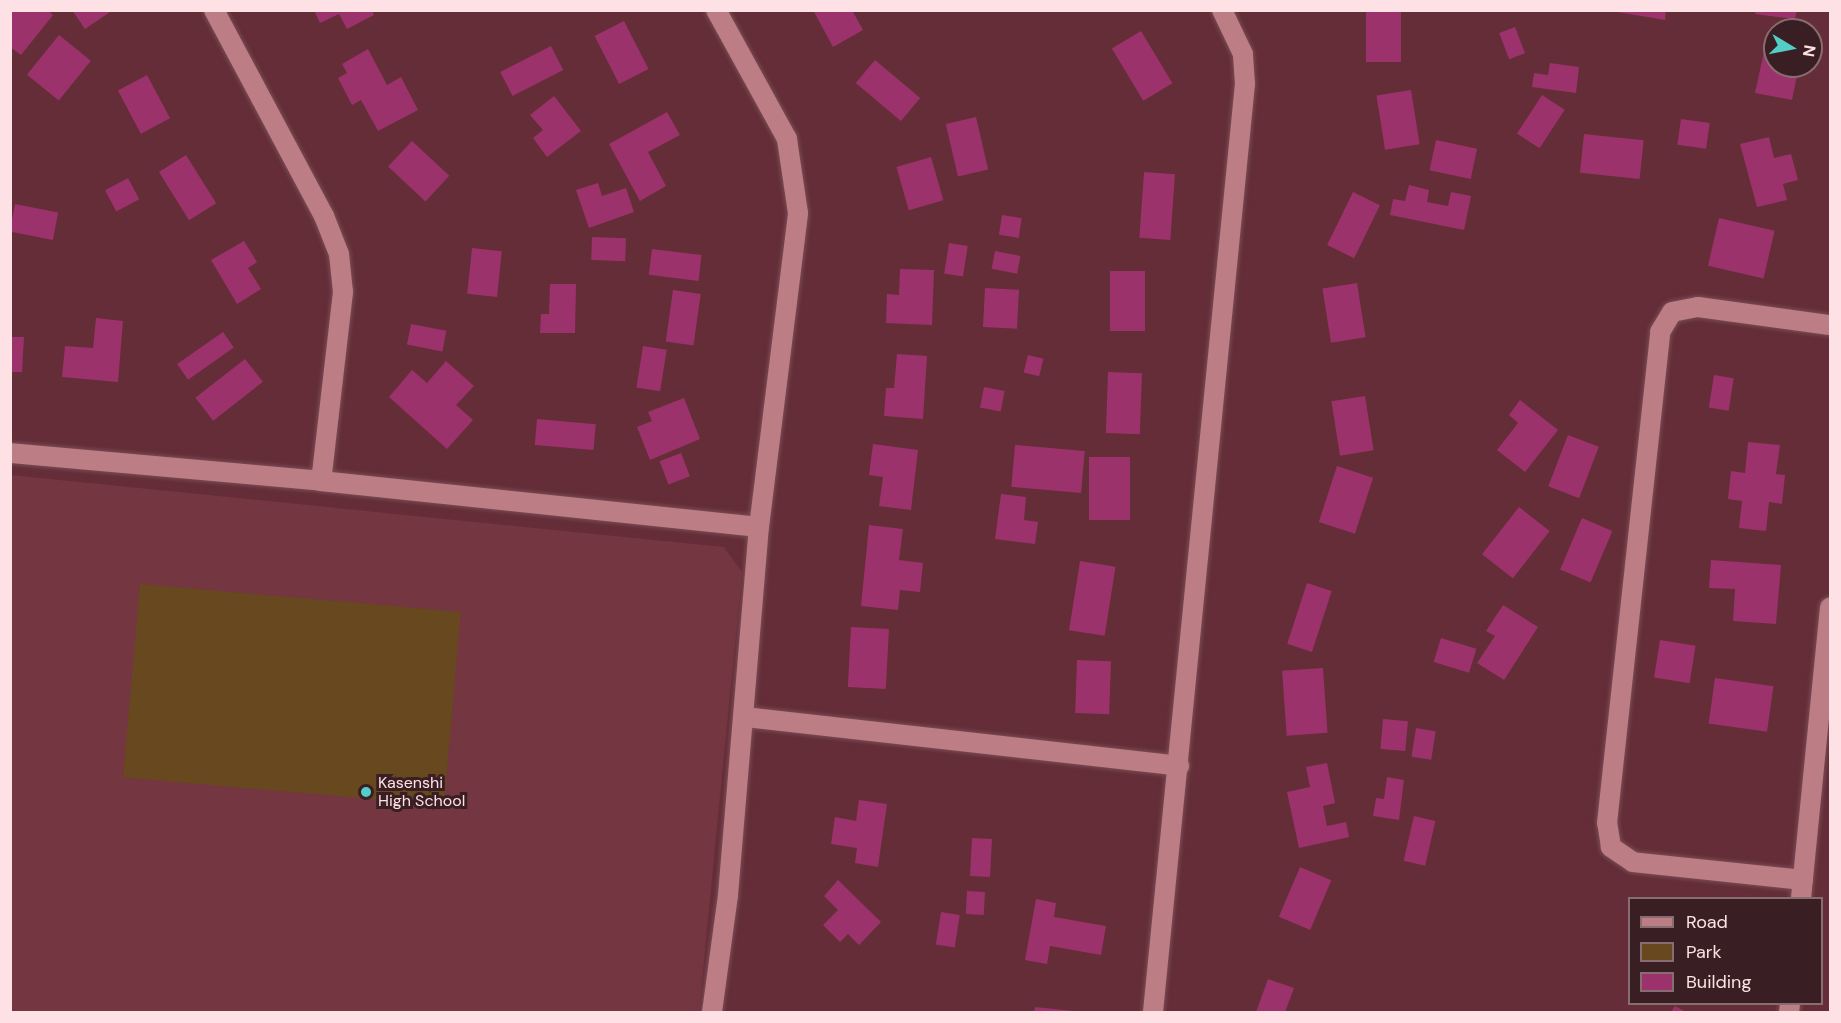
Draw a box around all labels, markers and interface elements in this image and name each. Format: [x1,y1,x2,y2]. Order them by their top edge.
north arrow [1763,18,1823,78]
text: N [1798,43,1821,58]
place label: Kasenshi High School [378,773,465,811]
marker: Kasenshi High School [359,785,373,799]
legend [1628,897,1823,1005]
text: Road [1686,910,1728,934]
text: Park [1686,940,1722,964]
text: Building [1686,970,1751,994]

